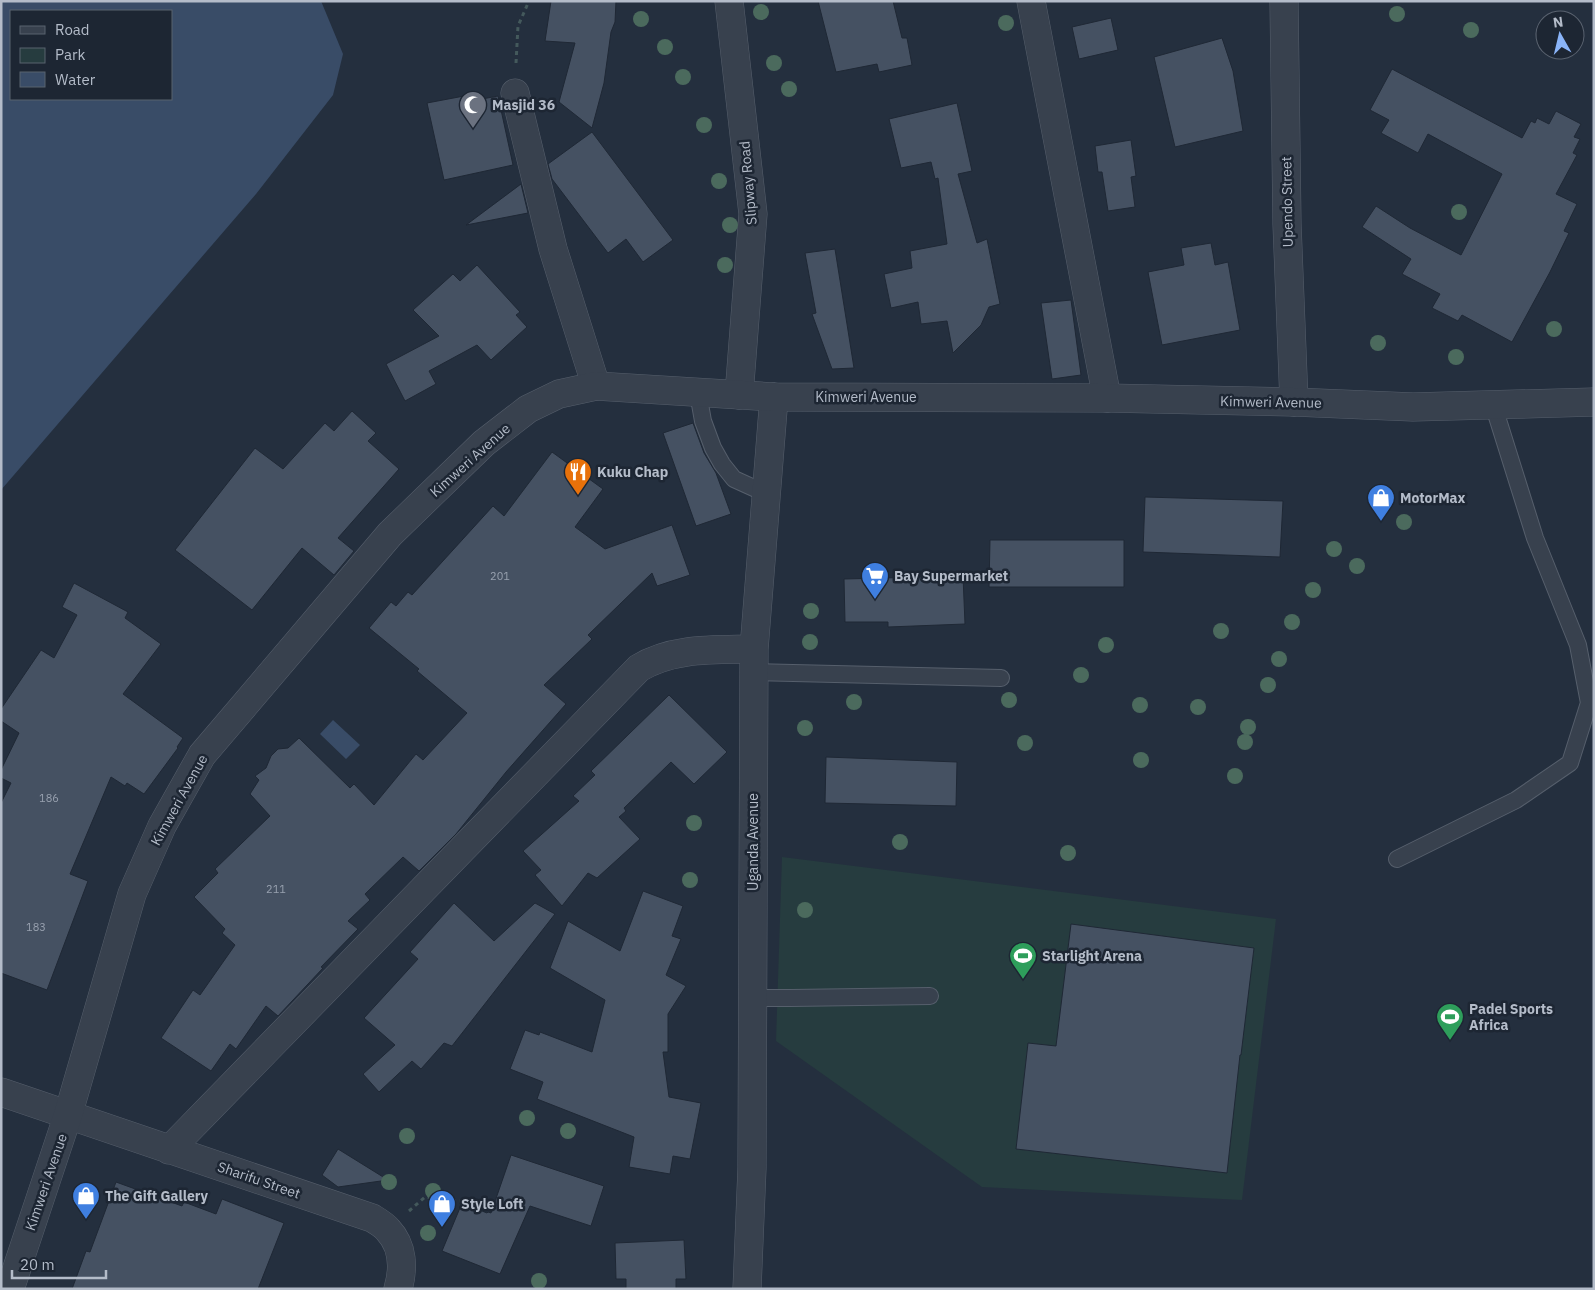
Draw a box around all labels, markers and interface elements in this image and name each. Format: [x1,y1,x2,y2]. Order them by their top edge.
legend [10,10,172,100]
north arrow [1535,10,1585,60]
text: N [1552,13,1564,32]
text: Road [55,20,90,39]
text: Park [55,45,85,64]
text: Water [55,70,96,89]
mosque icon: Masjid 36 [458,90,488,129]
place label: Masjid 36 [492,96,555,114]
street label: Slipway Road [735,140,761,226]
street label: Upendo Street [1277,156,1297,248]
street label: Kimweri Avenue [815,388,917,406]
street label: Kimweri Avenue [1220,392,1322,412]
street label: Kimweri Avenue [426,419,514,501]
restaurant icon: Kuku Chap [563,457,593,496]
place label: Kuku Chap [597,463,668,481]
shop icon: MotorMax [1366,483,1396,522]
place label: MotorMax [1400,489,1466,507]
supermarket icon: Bay Supermarket [860,561,890,600]
place label: Bay Supermarket [894,567,1008,585]
house number: 201 [490,569,510,583]
street label: Kimweri Avenue [147,751,212,849]
house number: 186 [39,791,59,805]
street label: Uganda Avenue [744,793,762,891]
house number: 211 [266,882,286,896]
house number: 183 [26,920,46,934]
sports icon: Starlight Arena [1008,941,1038,980]
place label: Starlight Arena [1042,947,1142,965]
place label: Padel Sports Africa [1469,1000,1553,1034]
sports icon: Padel Sports Africa [1435,1002,1465,1041]
street label: Kimweri Avenue [21,1131,71,1233]
street label: Sharifu Street [215,1157,303,1203]
shop icon: The Gift Gallery [71,1181,101,1220]
place label: The Gift Gallery [105,1187,209,1205]
shop icon: Style Loft [427,1189,457,1228]
place label: Style Loft [461,1195,523,1213]
scale bar [12,1248,106,1280]
text: 20 m [20,1255,55,1274]

